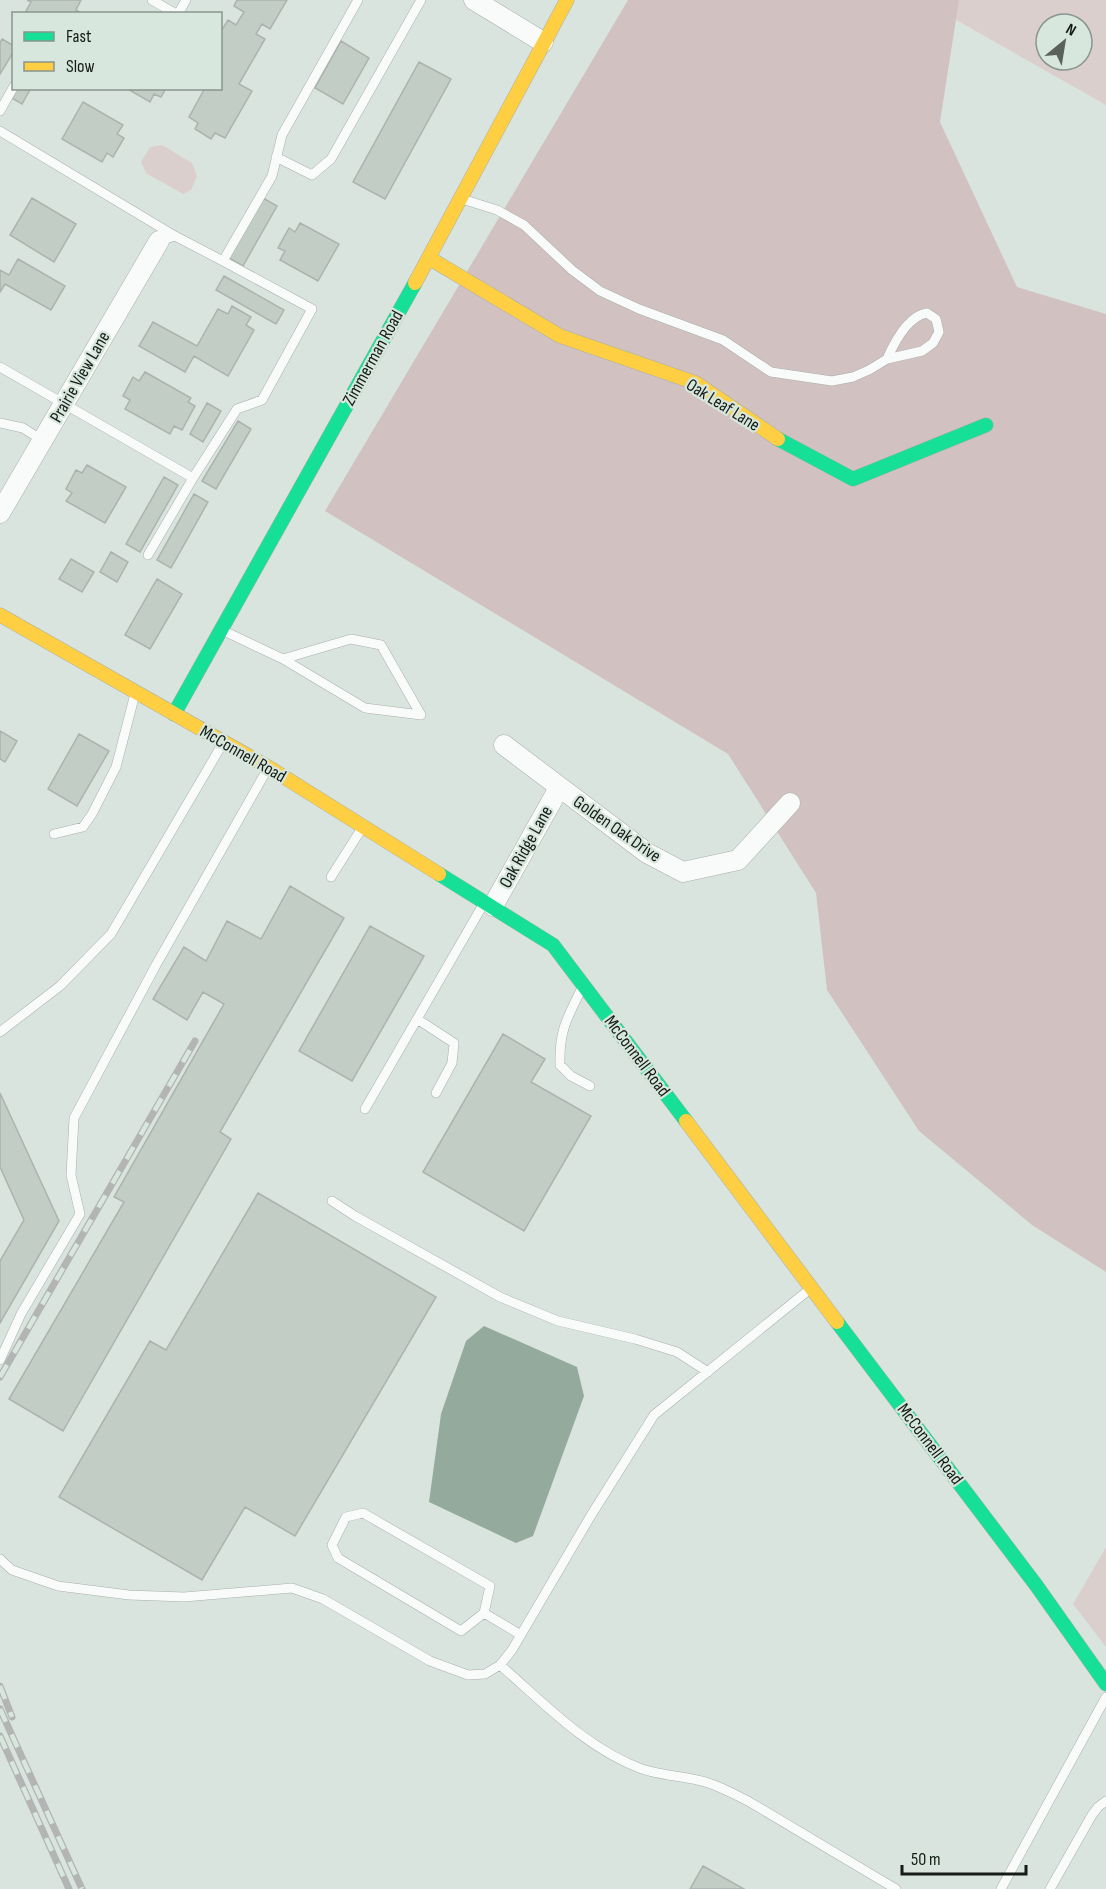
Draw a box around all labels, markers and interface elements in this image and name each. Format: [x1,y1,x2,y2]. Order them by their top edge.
legend [12,12,222,90]
north arrow [1034,12,1094,72]
text: N [1062,20,1079,41]
text: Fast [66,26,92,47]
text: Slow [66,56,95,77]
street label: Zimmerman Road [338,307,408,409]
street label: Prairie View Lane [46,328,114,426]
street label: Oak Leaf Lane [682,374,764,436]
street label: McConnell Road [196,721,290,787]
street label: Golden Oak Drive [569,791,665,867]
street label: Oak Ridge Lane [495,802,557,892]
street label: McConnell Road [600,1011,674,1101]
street label: McConnell Road [893,1399,967,1489]
scale bar [902,1838,1026,1876]
text: 50 m [911,1849,941,1870]

